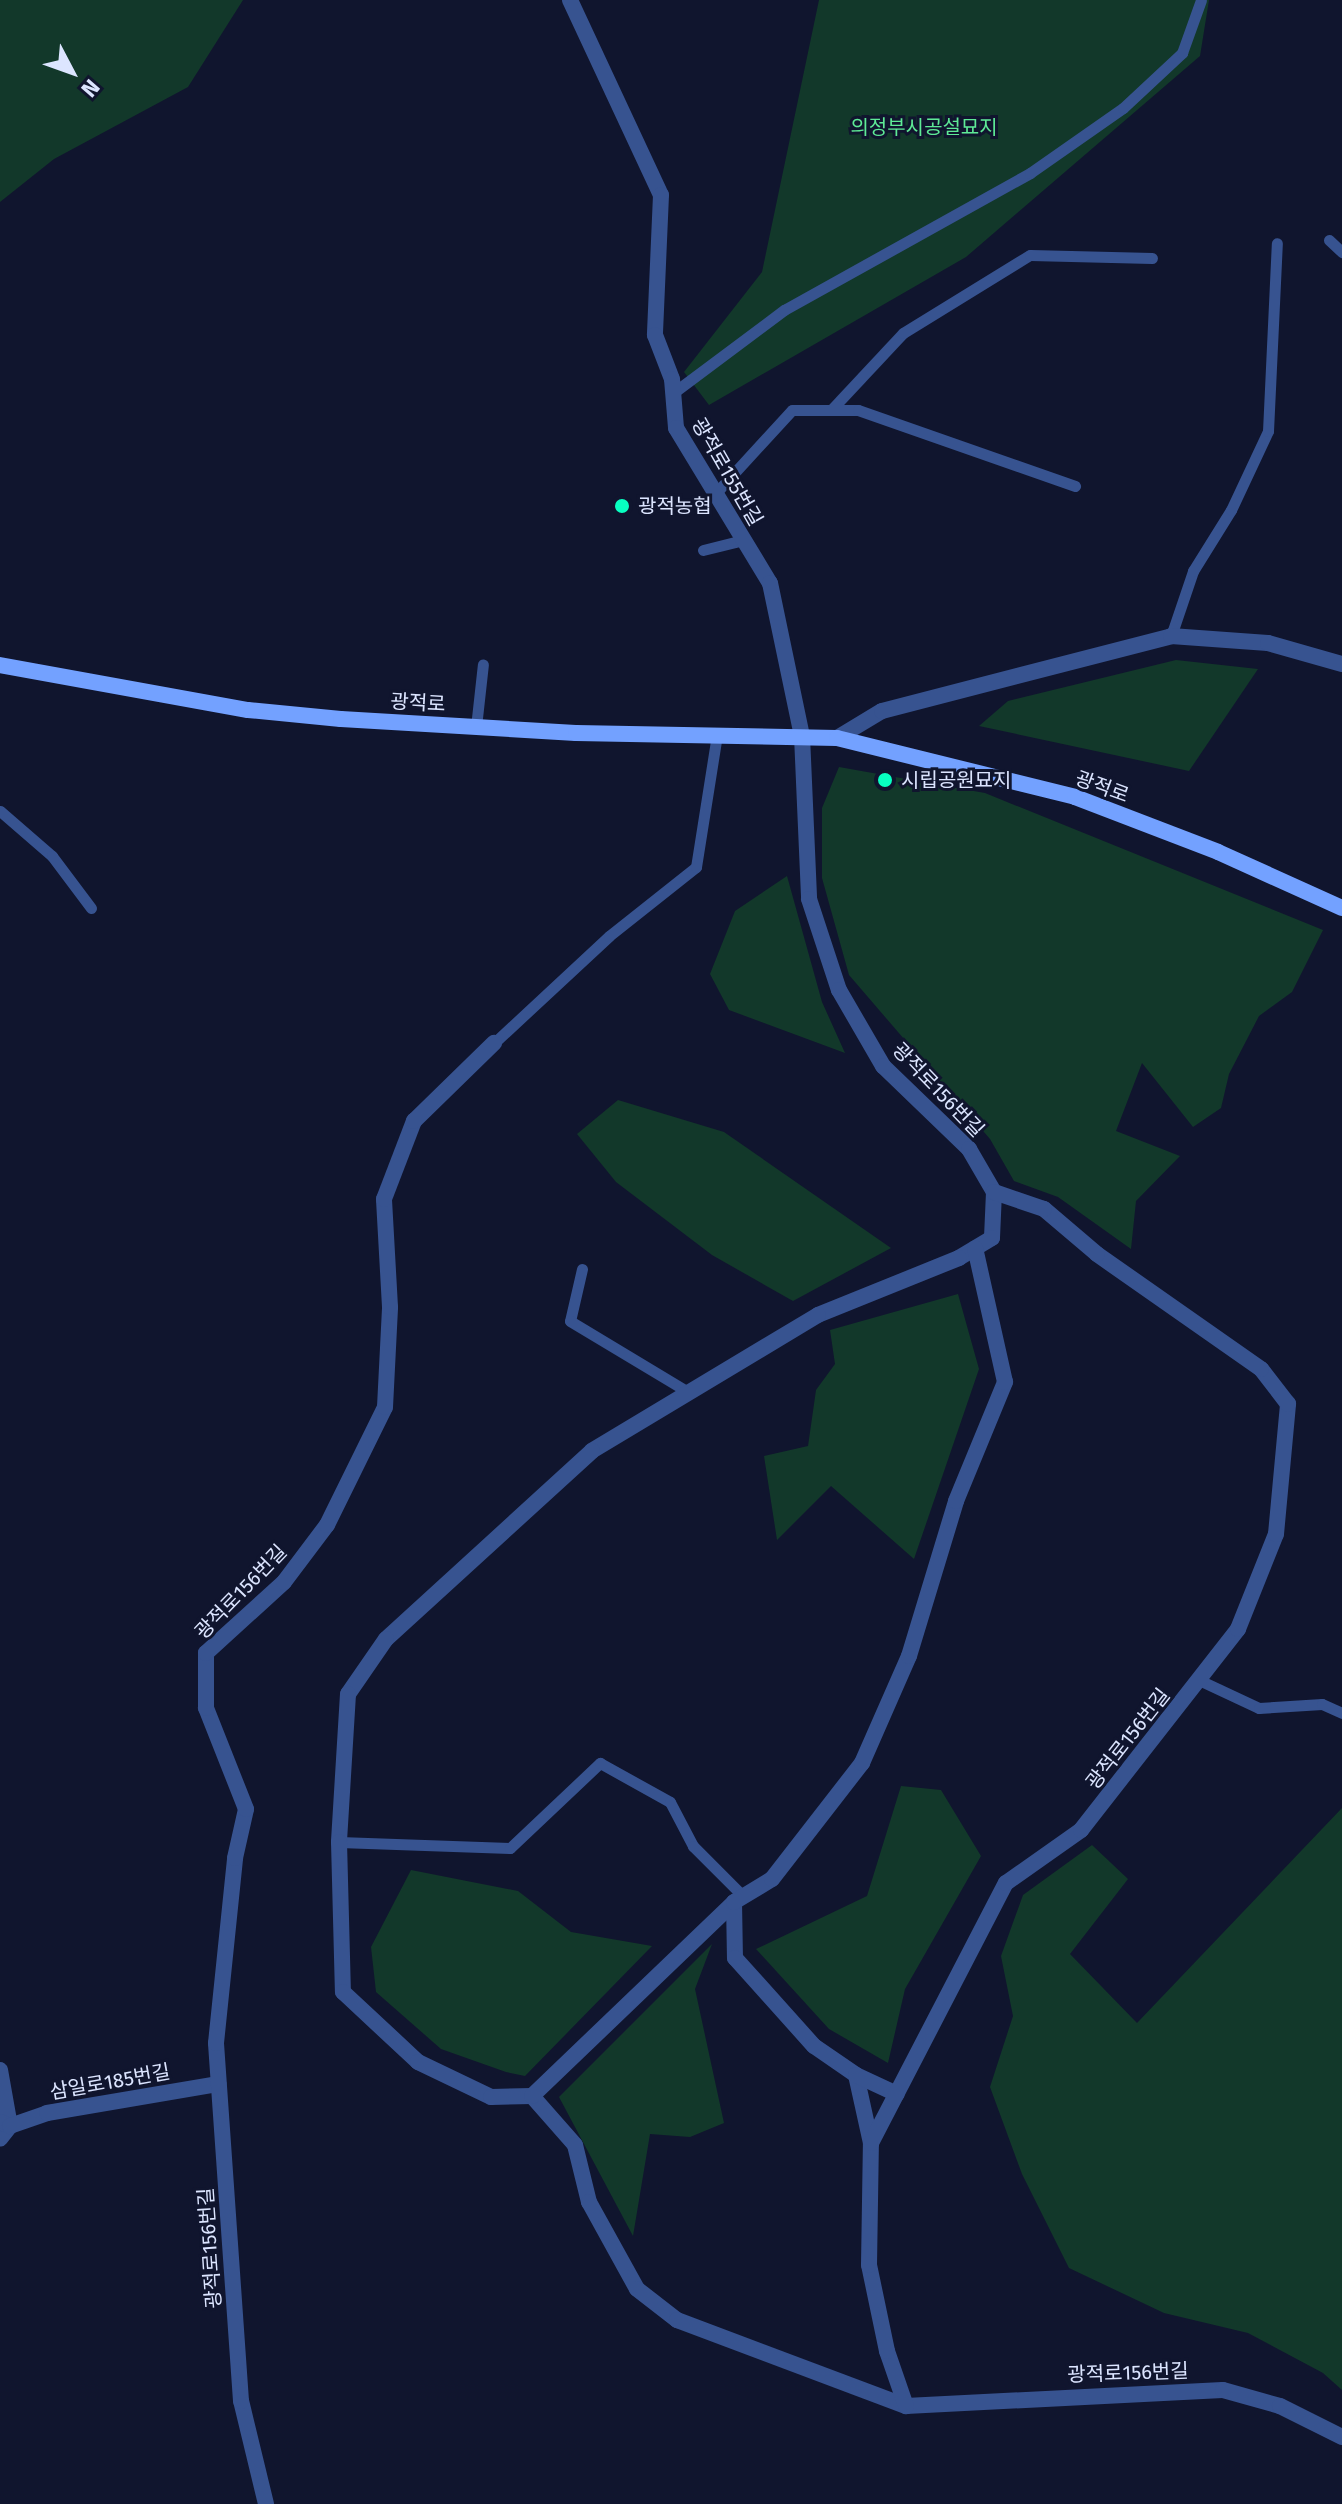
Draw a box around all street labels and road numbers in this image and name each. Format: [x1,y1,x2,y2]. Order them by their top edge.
street label: 광적로155번길 [686,414,768,530]
street label: 광적로 [390,690,446,716]
street label: 광적로 [1072,766,1132,808]
street label: 광적로156번길 [887,1038,989,1142]
street label: 광적로156번길 [190,1540,292,1644]
street label: 광적로156번길 [1081,1684,1175,1794]
street label: 삼일로185번길 [48,2060,172,2104]
street label: 광적로156번길 [194,2187,226,2309]
street label: 광적로156번길 [1067,2359,1189,2387]

